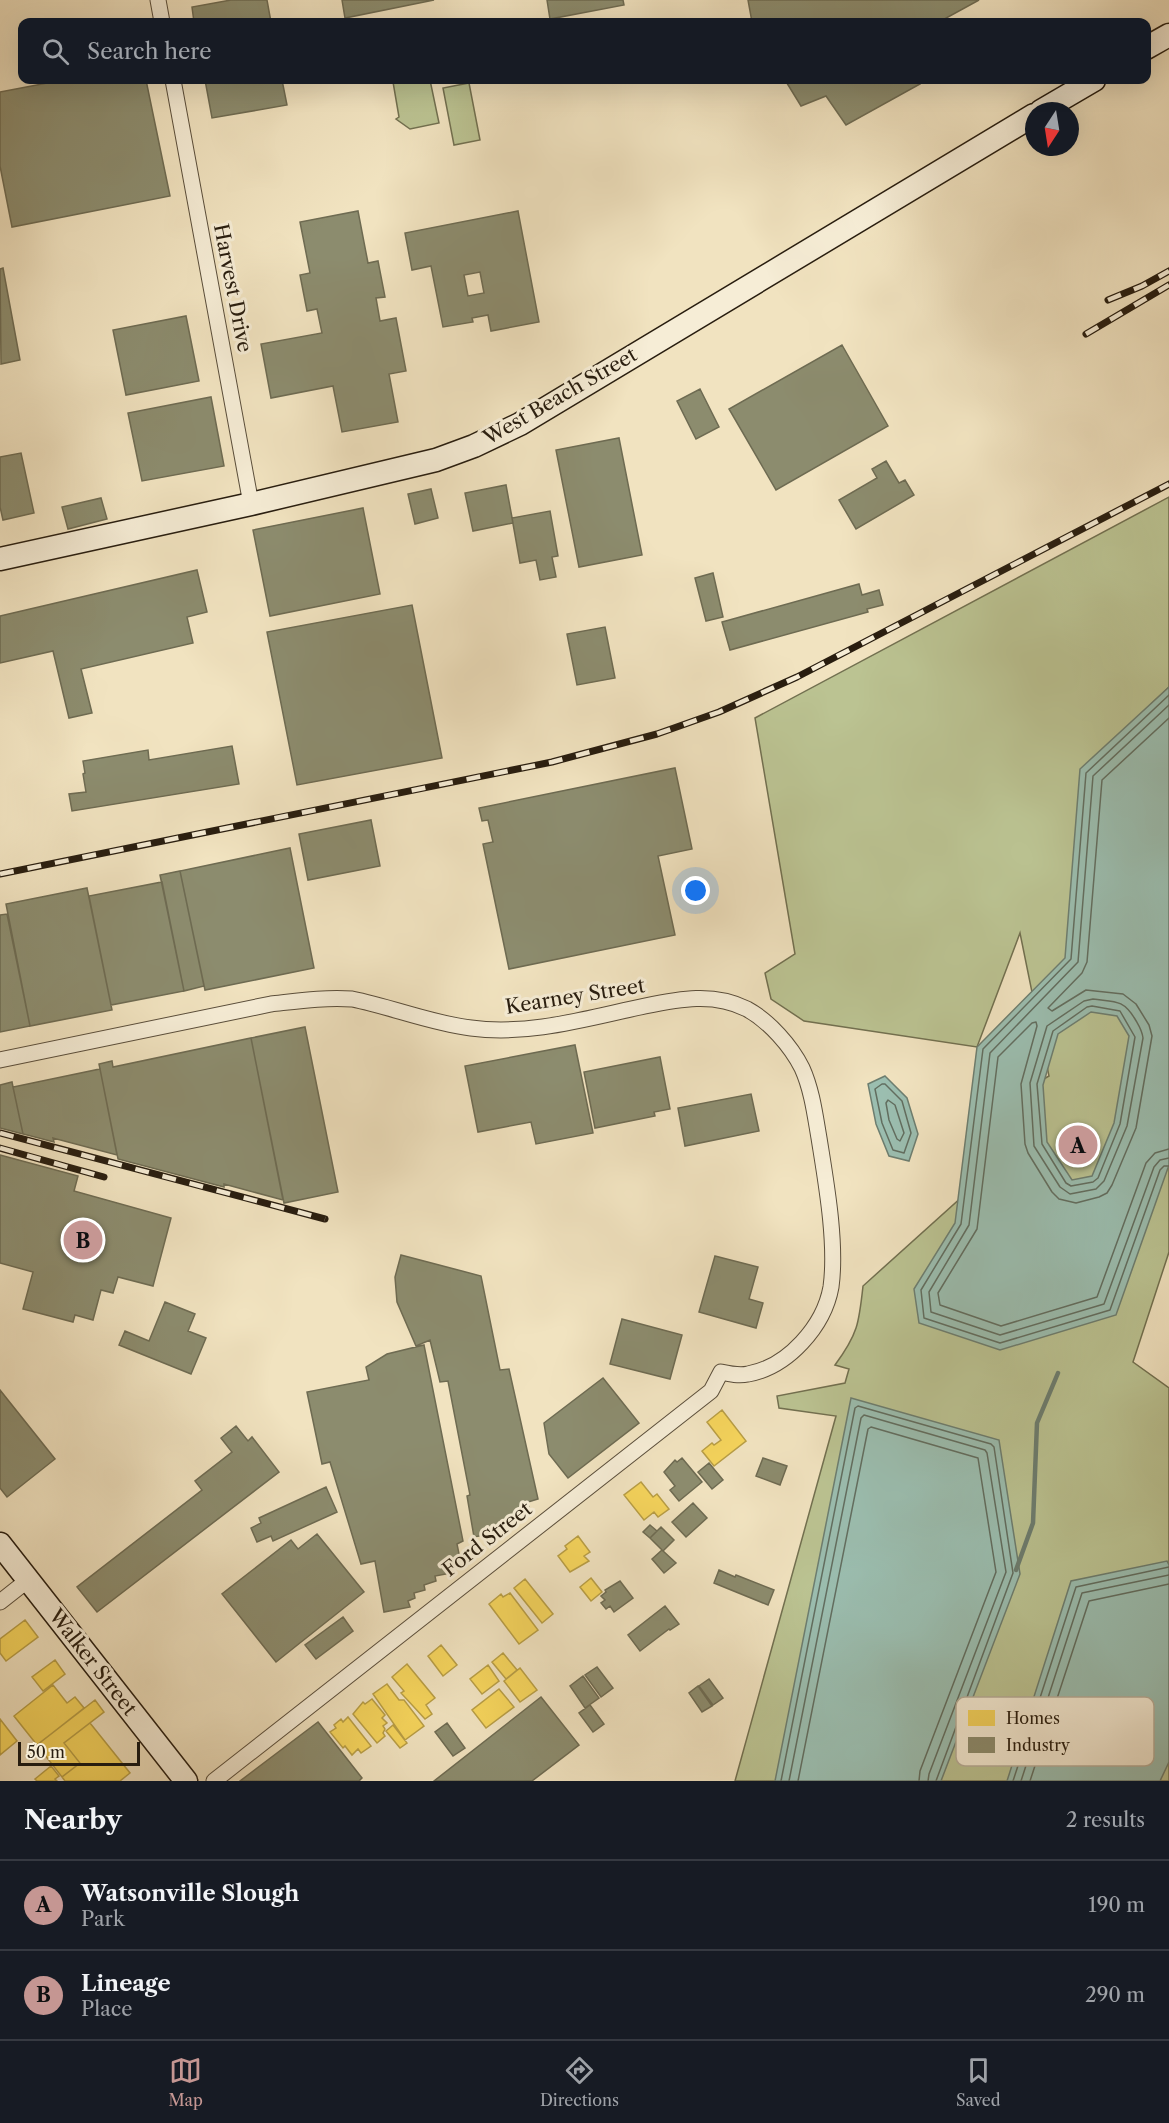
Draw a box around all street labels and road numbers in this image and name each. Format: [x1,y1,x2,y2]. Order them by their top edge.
street label: Harvest Drive [209,222,257,354]
street label: West Beach Street [478,342,641,450]
street label: Kearney Street [503,973,647,1019]
street label: Ford Street [438,1497,536,1581]
street label: Walker Street [43,1603,142,1720]

